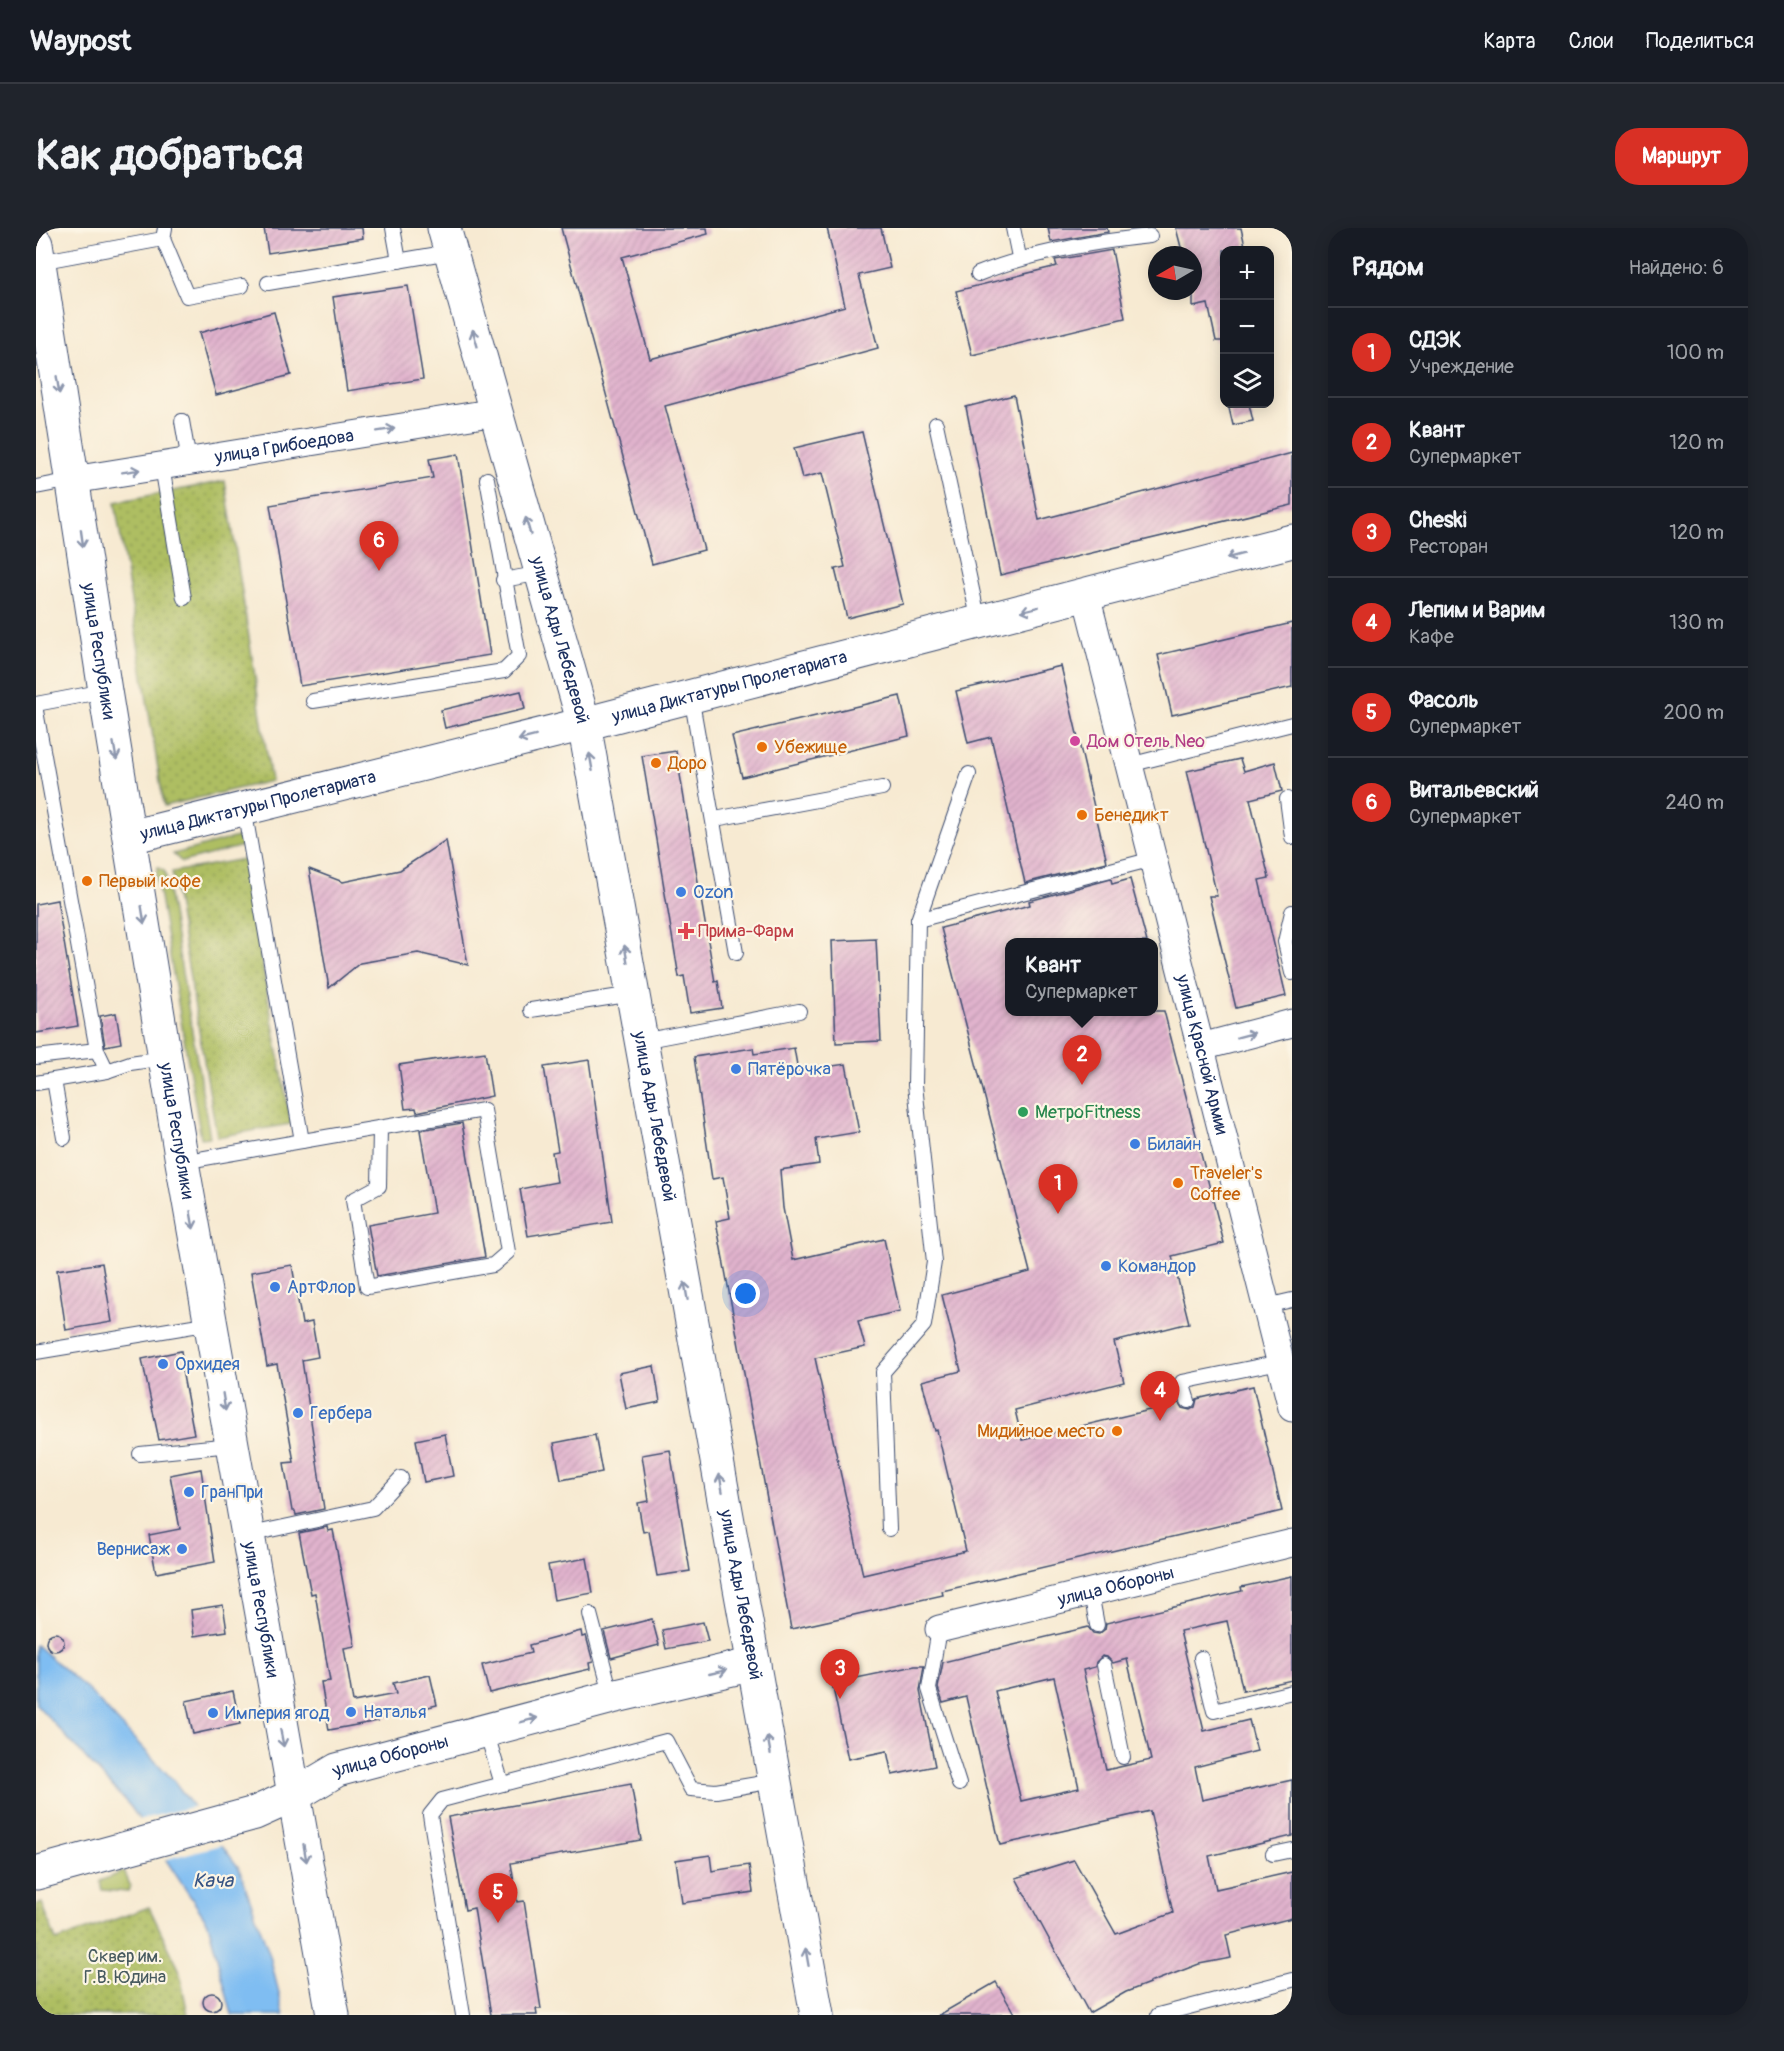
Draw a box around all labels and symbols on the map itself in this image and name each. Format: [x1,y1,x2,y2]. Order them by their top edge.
north arrow [1148,246,1202,300]
one-way arrow [469,329,480,348]
one-way arrow [53,375,64,394]
street label: улица Грибоедова [212,424,356,469]
one-way arrow [376,424,395,435]
one-way arrow [121,465,141,476]
one-way arrow [522,517,533,536]
pin: 6 [360,522,398,571]
one-way arrow [76,527,87,547]
one-way arrow [1226,550,1245,562]
street label: улица Ады Лебедевой [525,553,594,726]
street label: улица Республики [76,580,120,721]
one-way arrow [1021,604,1040,616]
street label: улица Диктатуры Пролетариата [608,645,850,729]
place label: Дом Отель Neo [1086,730,1205,753]
one-way arrow [518,733,537,745]
marker: Дом Отель Neo [1068,734,1082,748]
place label: Убежище [774,736,847,759]
marker: Убежище [755,740,769,754]
one-way arrow [110,741,121,761]
place label: Доро [667,752,707,775]
one-way arrow [585,753,596,772]
marker: Доро [649,756,663,770]
street label: улица Диктатуры Пролетариата [137,765,378,846]
place label: Бенедикт [1094,804,1169,827]
marker: Бенедикт [1075,808,1089,822]
place label: Первый кофе [99,870,201,893]
marker: Первый кофе [80,874,94,888]
place label: Ozon [693,881,733,904]
marker: Ozon [674,885,688,899]
one-way arrow [137,905,148,924]
place label: Прима-Фарм [698,920,794,943]
marker: Прима-Фарм [679,924,693,938]
one-way arrow [620,945,631,964]
street label: улица Красной Армии [1170,971,1233,1137]
street label: улица Ады Лебедевой [627,1028,681,1203]
one-way arrow [1236,1029,1255,1041]
pin: 2 [1062,1036,1102,1085]
place label: Пятёрочка [748,1058,831,1081]
street label: улица Республики [154,1060,199,1201]
marker: Пятёрочка [729,1062,743,1076]
place label: МетроFitness [1035,1101,1140,1124]
marker: МетроFitness [1016,1105,1030,1119]
place label: Билайн [1147,1133,1201,1156]
marker: Билайн [1128,1137,1142,1151]
place label: Traveler's Coffee [1190,1162,1262,1206]
pin: 1 [1038,1164,1078,1214]
marker: Traveler's Coffee [1171,1176,1185,1190]
one-way arrow [187,1209,198,1229]
place label: Командор [1118,1255,1196,1278]
marker: Командор [1099,1259,1113,1273]
place label: АртФлор [287,1276,356,1299]
your location [731,1279,760,1308]
marker: АртФлор [268,1280,282,1294]
one-way arrow [680,1281,691,1301]
place label: Орхидея [175,1353,240,1376]
marker: Орхидея [156,1357,170,1371]
pin: 4 [1140,1372,1180,1421]
one-way arrow [218,1391,229,1411]
place label: Гербера [310,1402,372,1425]
marker: Гербера [291,1406,305,1420]
place label: Мидийное место [977,1420,1105,1443]
marker: Мидийное место [1110,1424,1124,1438]
one-way arrow [715,1473,726,1493]
place label: ГранПри [201,1481,263,1504]
marker: ГранПри [182,1485,196,1499]
street label: улица Ады Лебедевой [714,1507,767,1682]
place label: Вернисаж [96,1538,170,1561]
street label: улица Республики [237,1539,284,1679]
marker: Вернисаж [175,1542,189,1556]
street label: улица Обороны [1054,1561,1176,1612]
pin: 3 [820,1650,860,1699]
one-way arrow [708,1666,727,1678]
place label: Наталья [363,1701,426,1724]
place label: Империя ягод [225,1702,330,1725]
marker: Наталья [344,1705,358,1719]
marker: Империя ягод [206,1706,220,1720]
one-way arrow [519,1713,538,1725]
one-way arrow [277,1728,288,1748]
street label: улица Обороны [327,1730,451,1783]
one-way arrow [763,1735,774,1755]
one-way arrow [300,1843,311,1862]
water label: Кача [193,1868,235,1893]
pin: 5 [478,1874,518,1923]
park label: Сквер им. Г.В. Юдина [84,1945,166,1989]
one-way arrow [801,1948,812,1968]

